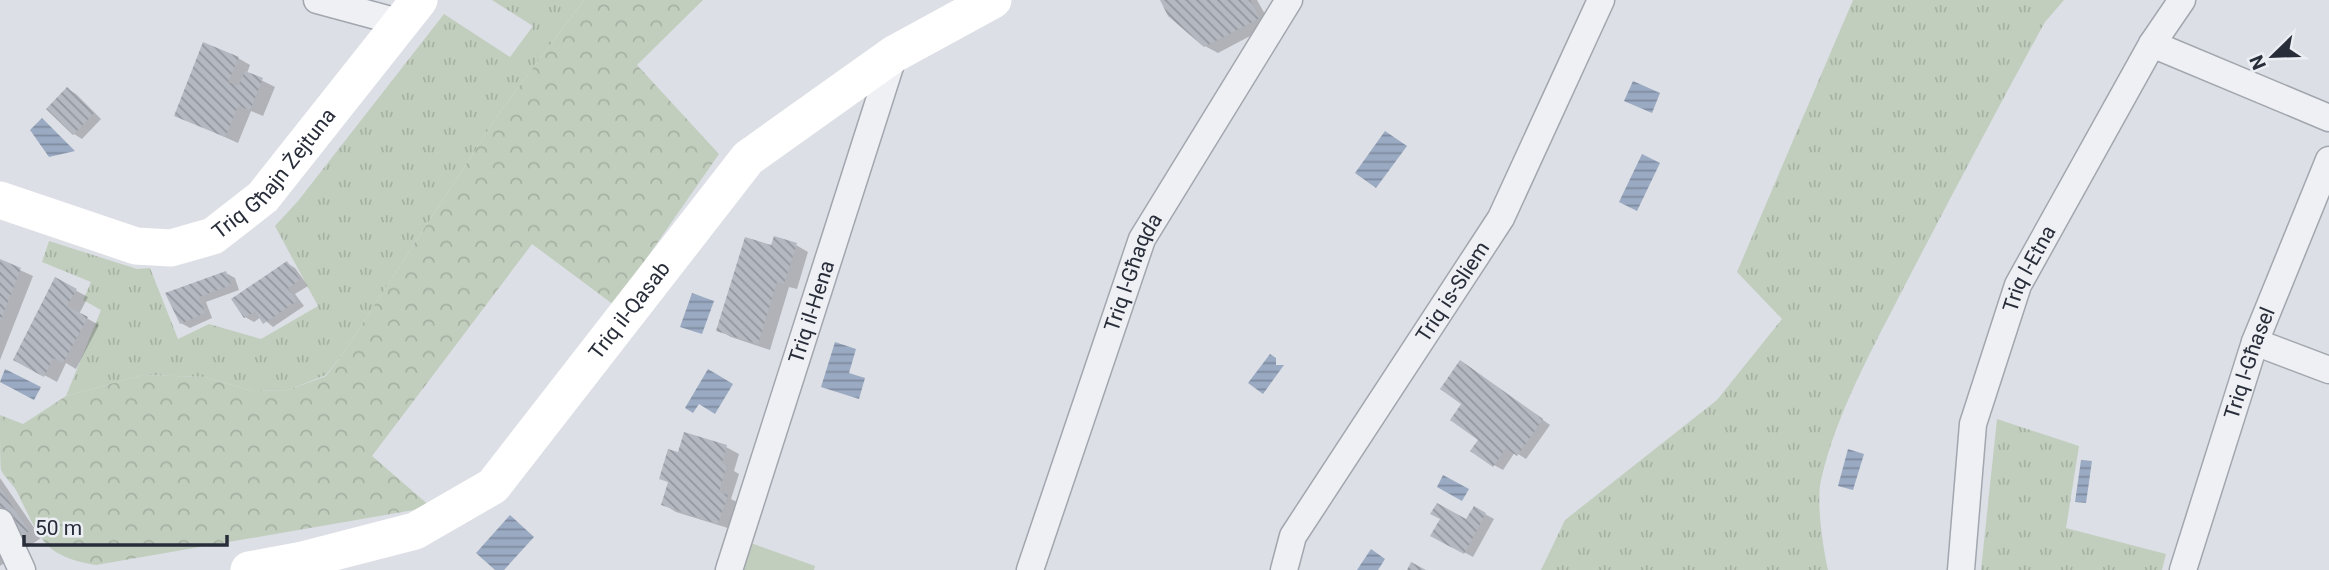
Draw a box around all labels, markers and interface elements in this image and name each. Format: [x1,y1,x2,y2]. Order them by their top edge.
north arrow [2238,21,2308,91]
text: N [2245,52,2271,73]
street label: Triq Għajn Żejtuna [207,104,340,244]
street label: Triq l-Għaqda [1100,209,1167,335]
street label: Triq l-Etna [1998,221,2061,315]
street label: Triq is-Sliem [1411,237,1494,347]
street label: Triq il-Qasab [584,257,675,364]
street label: Triq il-Hena [784,258,839,366]
street label: Triq l-Għasel [2219,304,2280,422]
scale bar [24,504,228,548]
text: 50 m [35,516,82,540]

